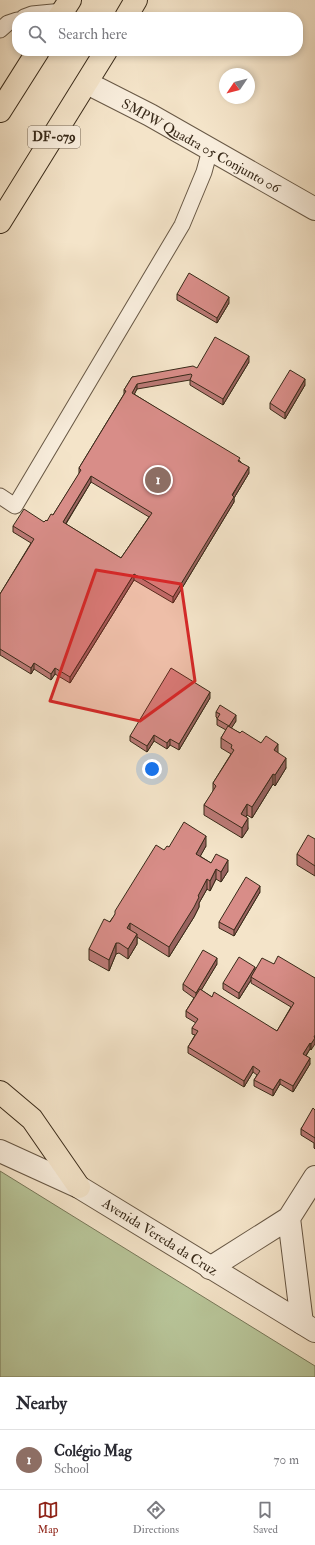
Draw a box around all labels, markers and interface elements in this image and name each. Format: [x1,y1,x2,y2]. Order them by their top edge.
search box [12,12,303,56]
icon: search [26,23,48,45]
text: Search here [58,25,127,44]
north arrow [219,68,255,104]
street label: SMPW Quadra 05 Conjunto 06 [119,95,284,197]
road number: DF-079 [28,126,80,148]
pin: 1 [145,465,171,495]
your location [142,759,162,779]
street label: Avenida Vereda da Cruz [98,1194,221,1280]
text: Nearby [16,1393,67,1414]
text: Colégio Mag [54,1442,132,1461]
text: 1 [27,1452,31,1468]
text: 70 m [274,1452,299,1468]
text: School [54,1461,89,1477]
tab: Map [37,1499,59,1536]
tab: Directions [133,1499,179,1536]
tab: Saved [253,1499,278,1536]

